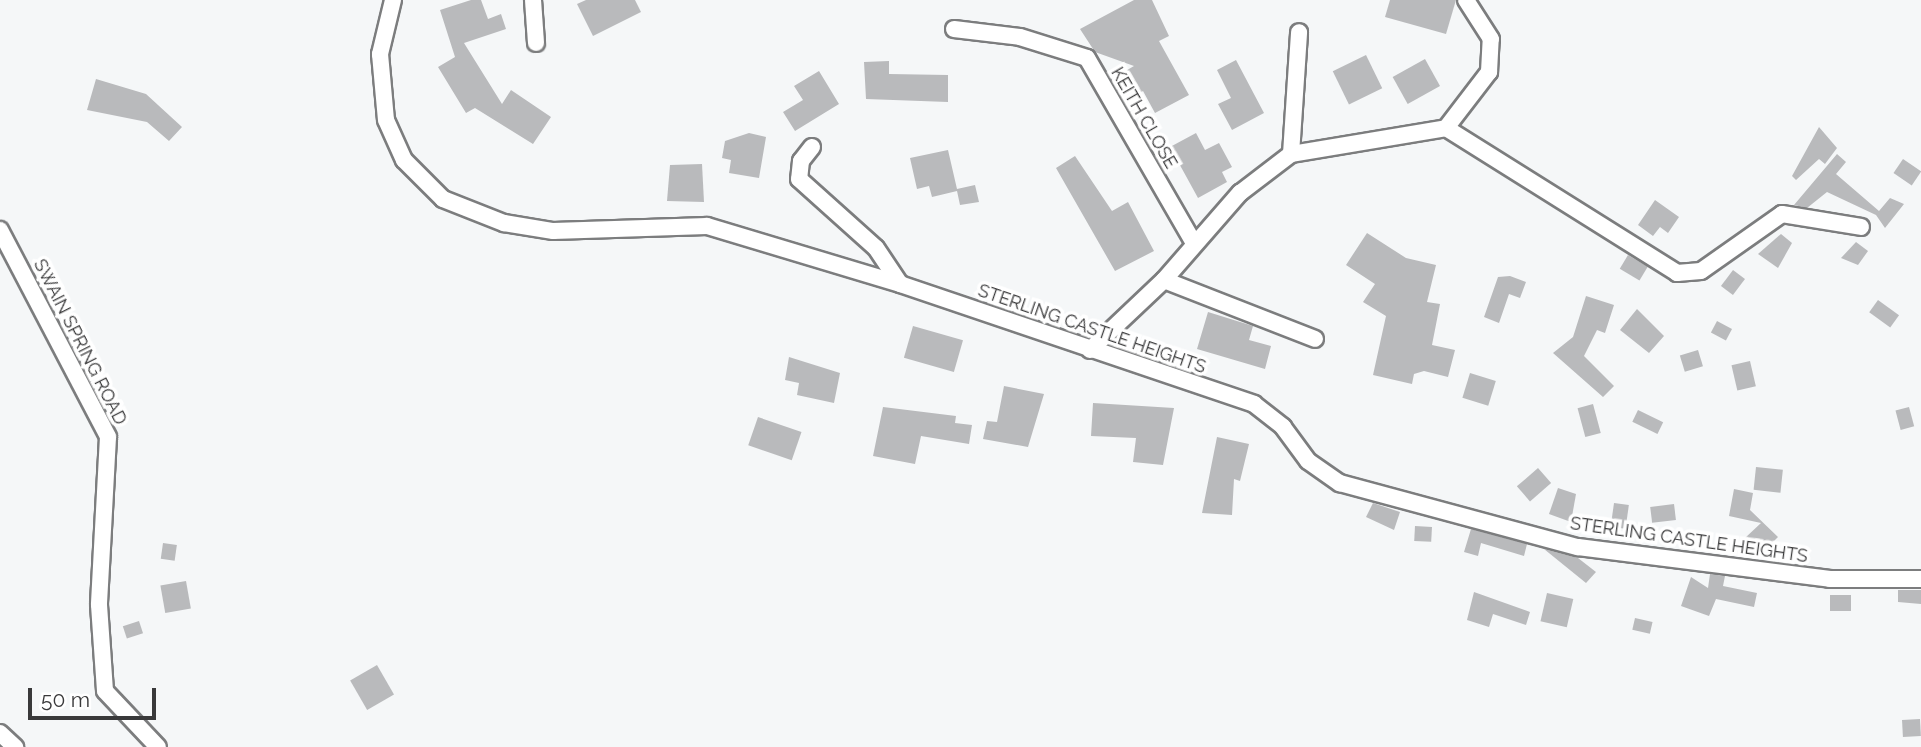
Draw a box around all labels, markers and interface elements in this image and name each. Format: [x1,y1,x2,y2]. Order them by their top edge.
street label: KEITH CLOSE [1106,63,1182,173]
street label: SWAIN SPRING ROAD [29,256,131,428]
street label: STERLING CASTLE HEIGHTS [975,280,1209,378]
street label: STERLING CASTLE HEIGHTS [1569,513,1809,567]
scale bar [32,674,159,718]
text: 50 m [41,687,90,712]

